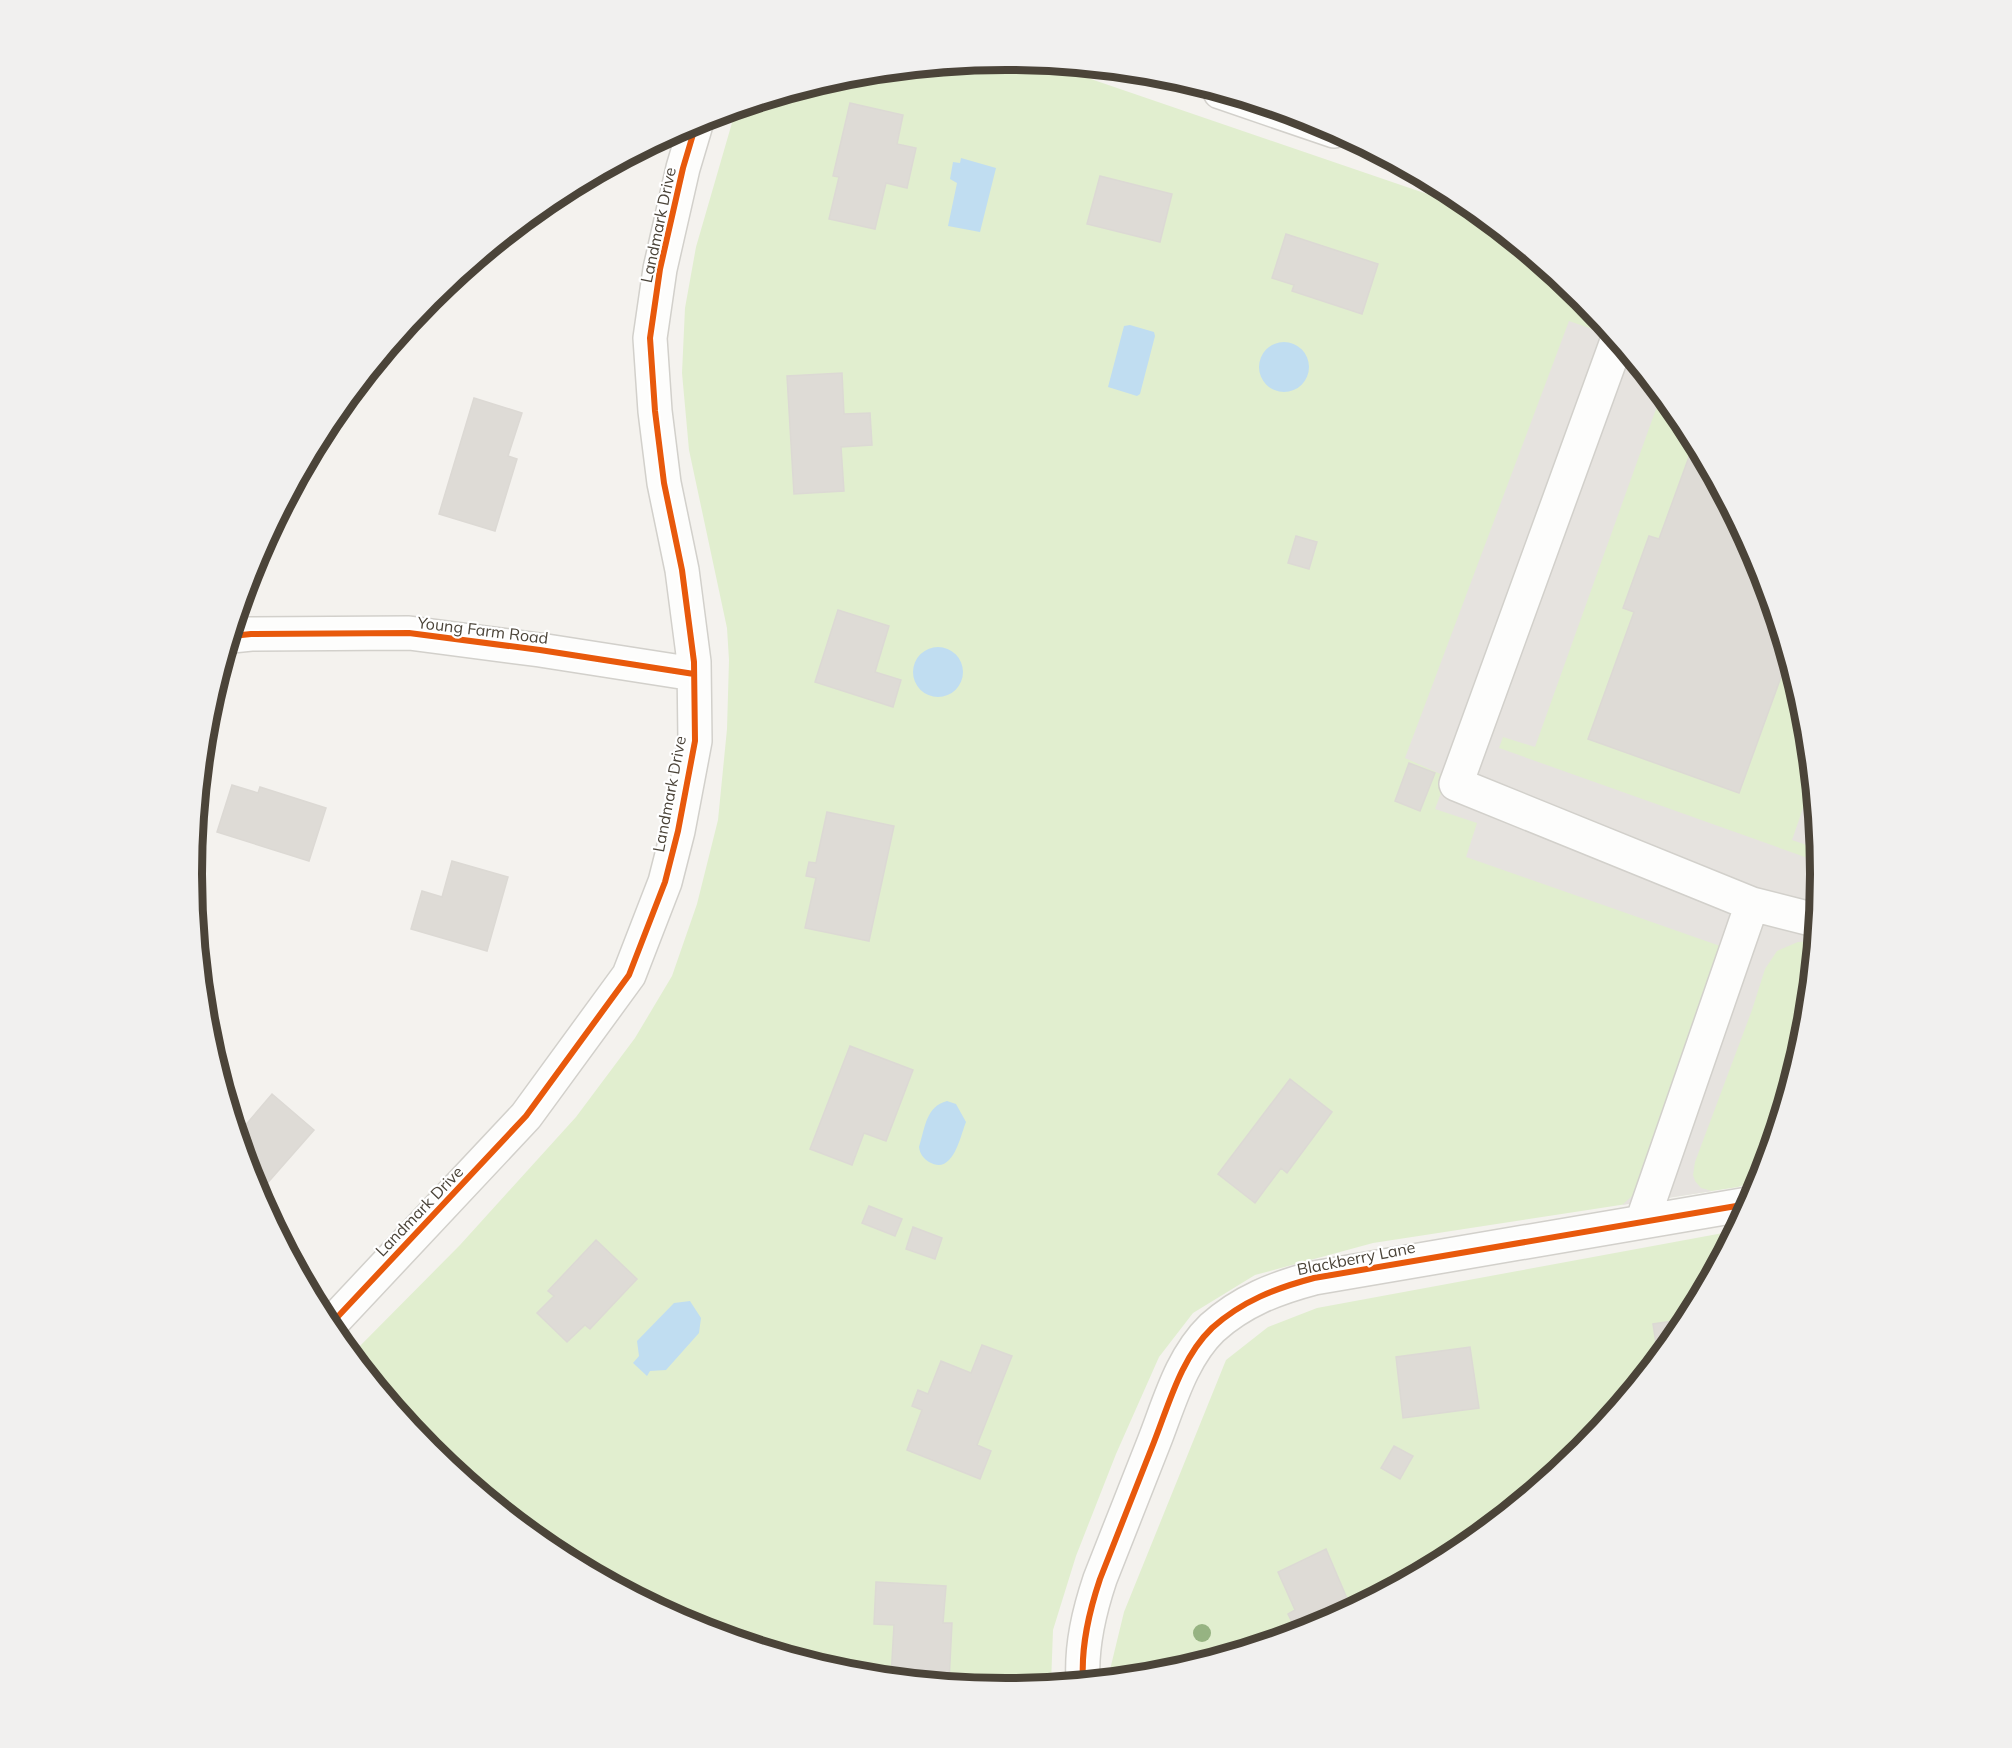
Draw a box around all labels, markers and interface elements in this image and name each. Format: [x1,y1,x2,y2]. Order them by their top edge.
street label: Landmark Drive [636,165,680,285]
street label: Young Farm Road [415,612,550,648]
street label: Landmark Drive [648,734,690,854]
street label: Landmark Drive [371,1162,467,1260]
street label: Blackberry Lane [1295,1237,1417,1279]

